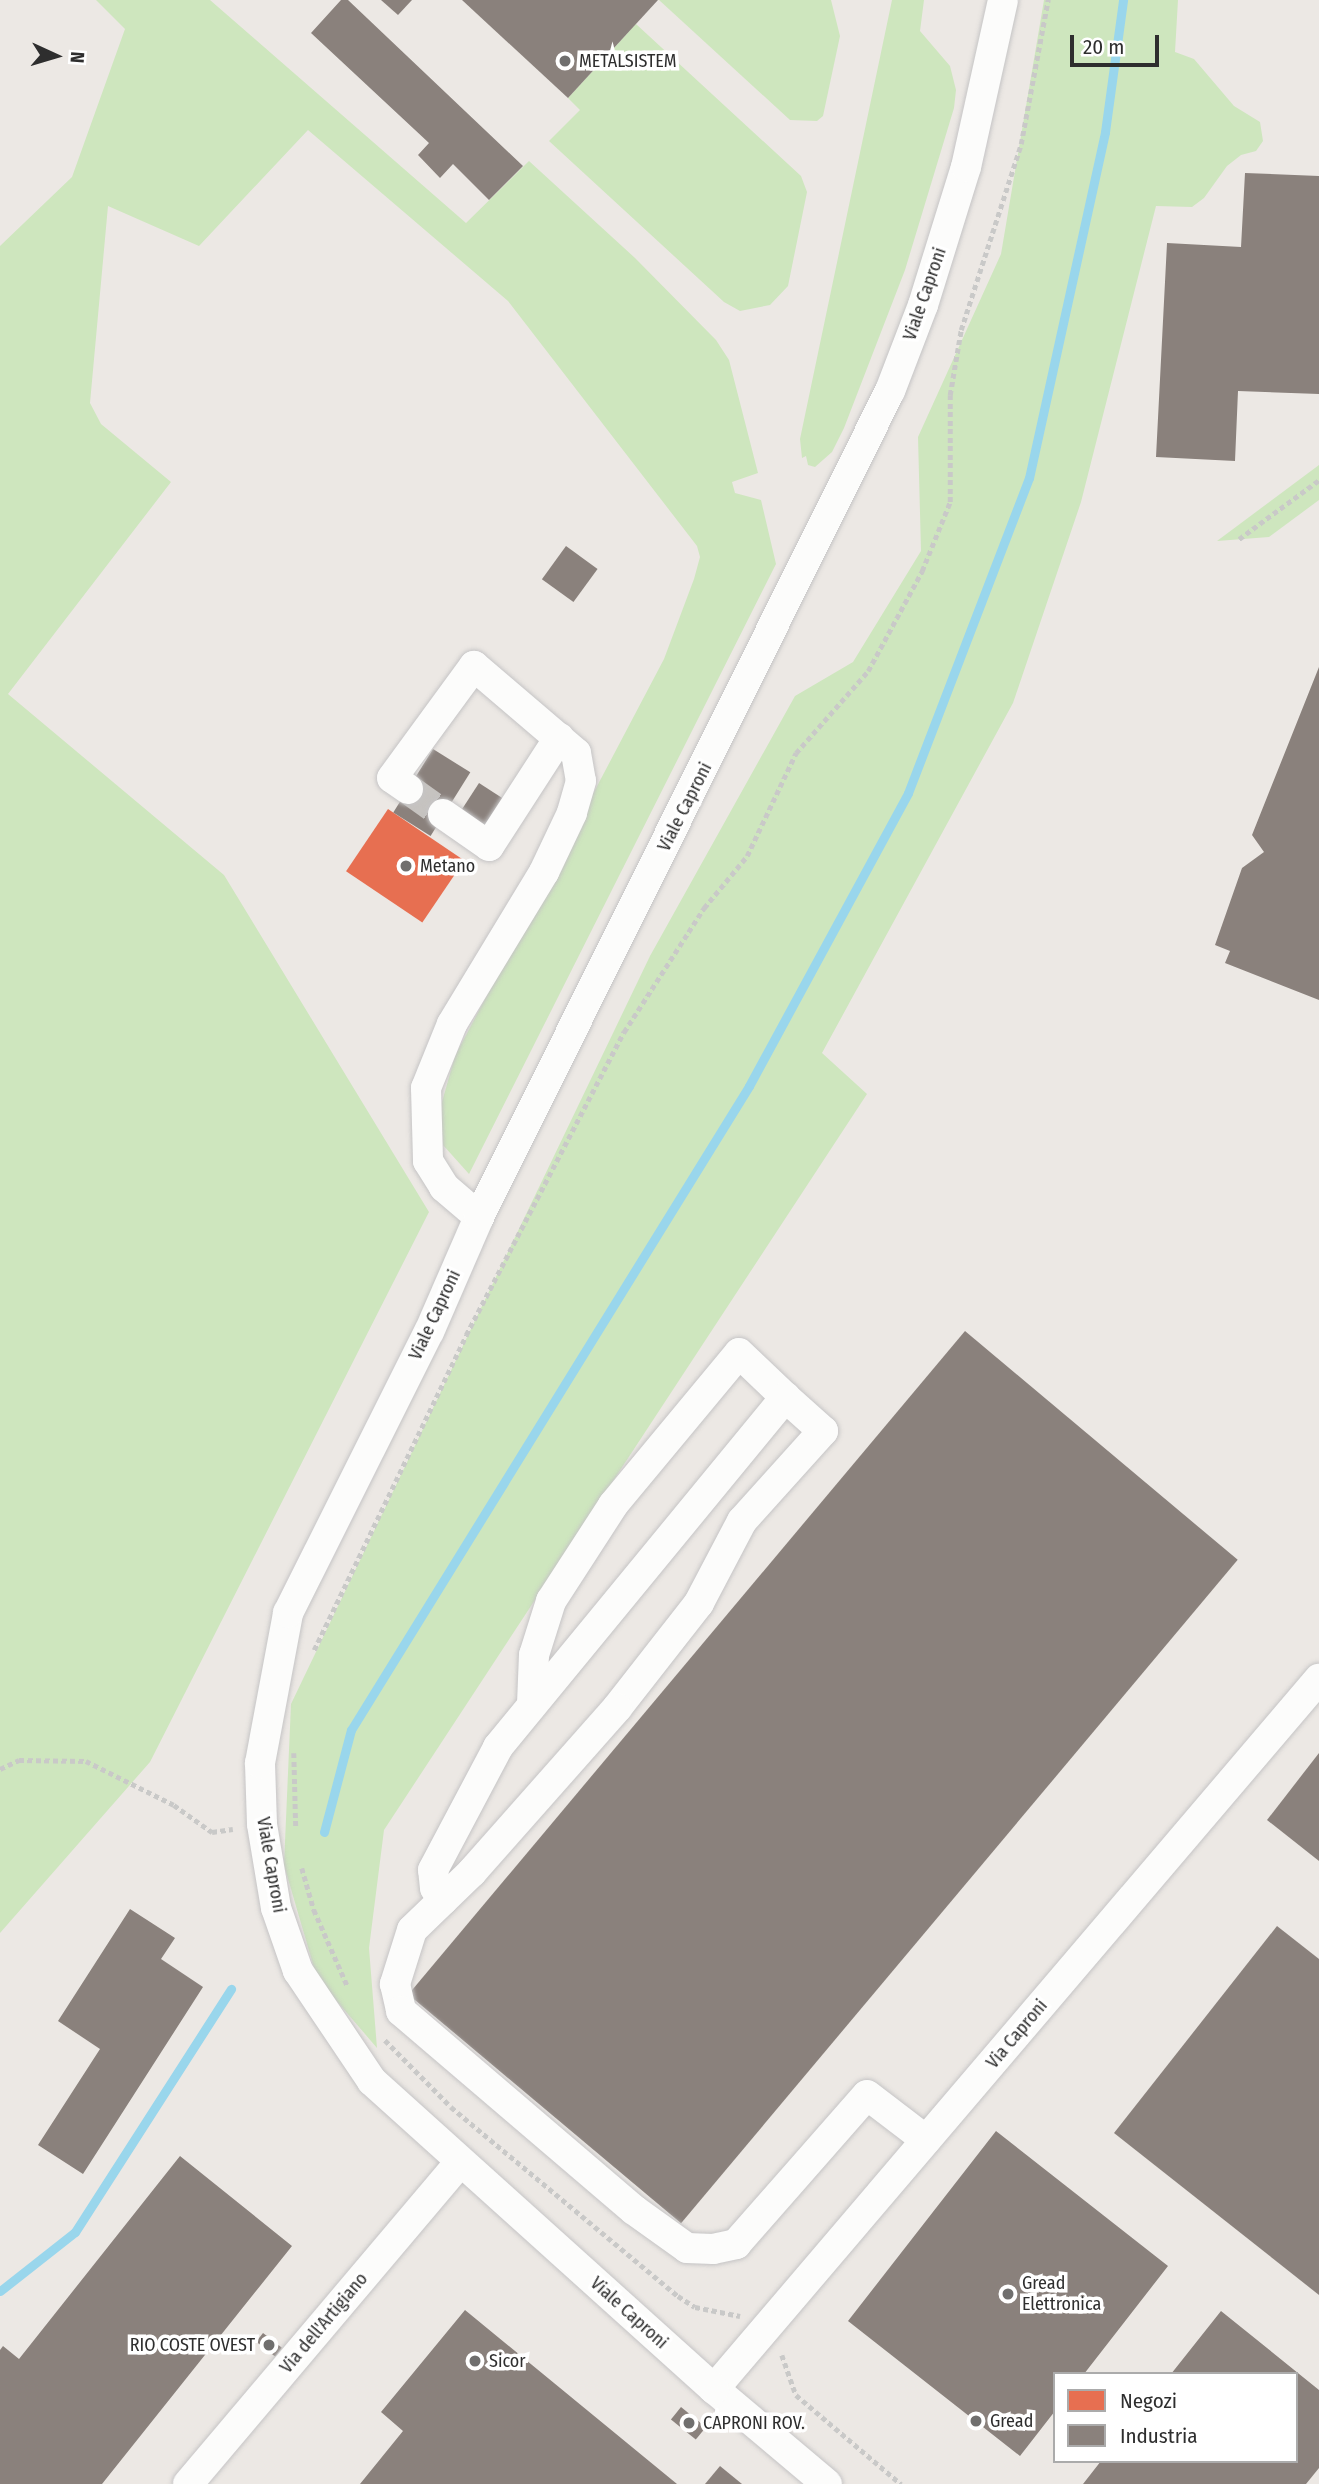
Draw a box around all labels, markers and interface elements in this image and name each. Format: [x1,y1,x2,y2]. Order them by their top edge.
north arrow [21,21,91,91]
scale bar [1074,21,1163,65]
text: 20 m [1083,34,1124,60]
place label: METALSISTEM [579,50,677,72]
text: N [66,51,89,64]
marker: METALSISTEM [557,53,573,69]
street label: Viale Caproni [899,245,951,343]
street label: Viale Caproni [653,759,717,855]
place label: Metano [420,855,475,877]
marker: Metano [398,858,414,874]
street label: Viale Caproni [405,1267,465,1363]
street label: Viale Caproni [252,1815,290,1915]
street label: Via Caproni [982,1995,1052,2073]
street label: Via dell'Artigiano [276,2268,372,2378]
street label: Viale Caproni [586,2273,672,2353]
place label: Gread Elettronica [1022,2273,1101,2316]
marker: Gread Elettronica [1000,2286,1016,2302]
place label: RIO COSTE OVEST [130,2334,255,2356]
marker: RIO COSTE OVEST [261,2337,277,2353]
place label: Sicor [489,2350,526,2372]
marker: Sicor [467,2353,483,2369]
legend [1053,2372,1298,2463]
text: Negozi [1120,2388,1177,2414]
place label: Gread [990,2410,1033,2432]
place label: CAPRONI ROV. [703,2412,805,2434]
marker: Gread [968,2413,984,2429]
marker: CAPRONI ROV. [681,2415,697,2431]
text: Industria [1120,2423,1198,2449]

